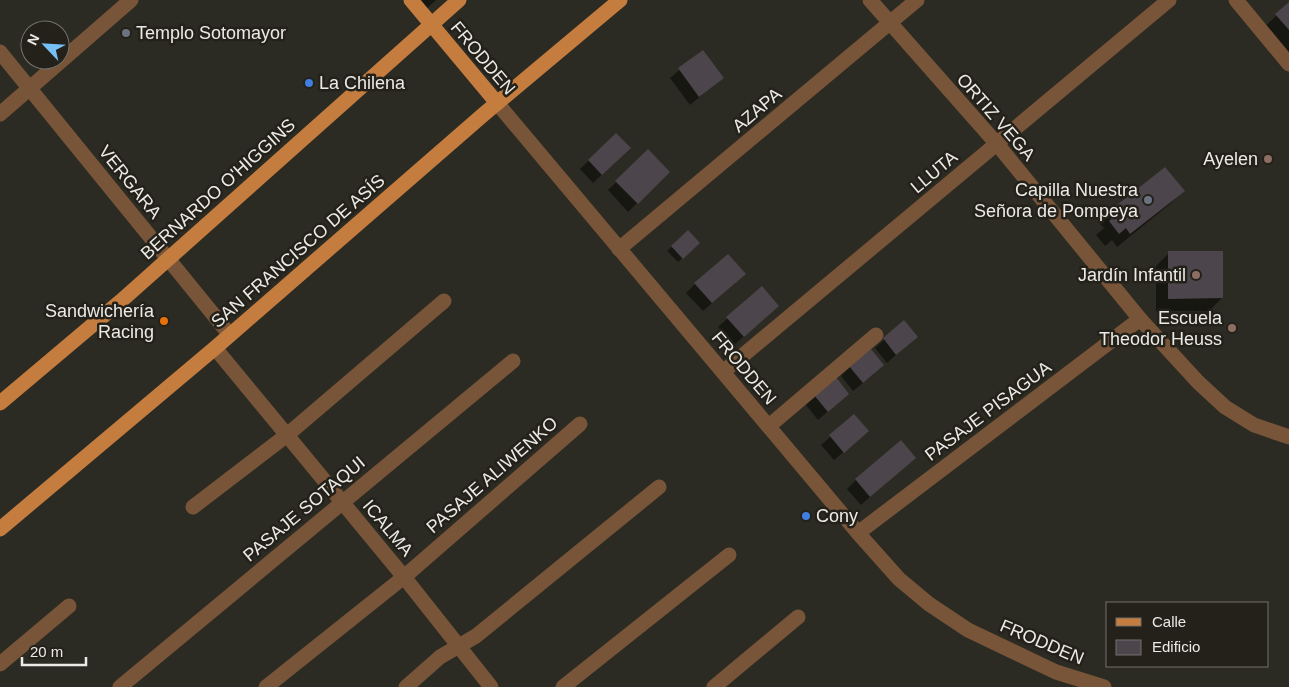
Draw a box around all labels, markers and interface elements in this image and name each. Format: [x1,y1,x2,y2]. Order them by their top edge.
street label: FRODDEN [447,17,519,99]
north arrow [20,20,70,70]
place label: Templo Sotomayor [136,23,286,43]
marker: Templo Sotomayor [120,27,132,39]
text: N [24,32,43,47]
street label: ORTIZ VEGA [953,69,1039,165]
place label: La Chilena [319,73,406,93]
marker: La Chilena [303,77,315,89]
street label: AZAPA [728,84,786,136]
street label: BERNARDO O'HIGGINS [137,114,299,264]
street label: VERGARA [95,142,165,222]
street label: LLUTA [907,147,961,197]
place label: Ayelen [1203,149,1258,169]
marker: Ayelen [1262,153,1274,165]
street label: SAN FRANCISCO DE ASÍS [207,170,389,332]
place label: Capilla Nuestra Señora de Pompeya [974,180,1139,221]
marker: Capilla Nuestra Señora de Pompeya [1142,194,1154,206]
place label: Jardín Infantil [1078,265,1186,285]
marker: Jardín Infantil [1190,269,1202,281]
place label: Sandwichería Racing [45,301,155,342]
place label: Escuela Theodor Heuss [1099,308,1223,349]
marker: Sandwichería Racing [158,315,170,327]
marker: Escuela Theodor Heuss [1226,322,1238,334]
street label: FRODDEN [708,327,780,409]
street label: PASAJE PISAGUA [921,357,1055,465]
street label: PASAJE ALIWENKO [423,413,561,537]
street label: PASAJE SOTAQUI [239,452,369,566]
street label: ICALMA [359,496,417,560]
place label: Cony [816,506,858,526]
marker: Cony [800,510,812,522]
legend [1106,602,1269,667]
text: Calle [1152,613,1186,630]
street label: FRODDEN [997,615,1087,669]
scale bar [22,634,86,666]
text: Edificio [1152,638,1200,655]
text: 20 m [30,643,63,660]

